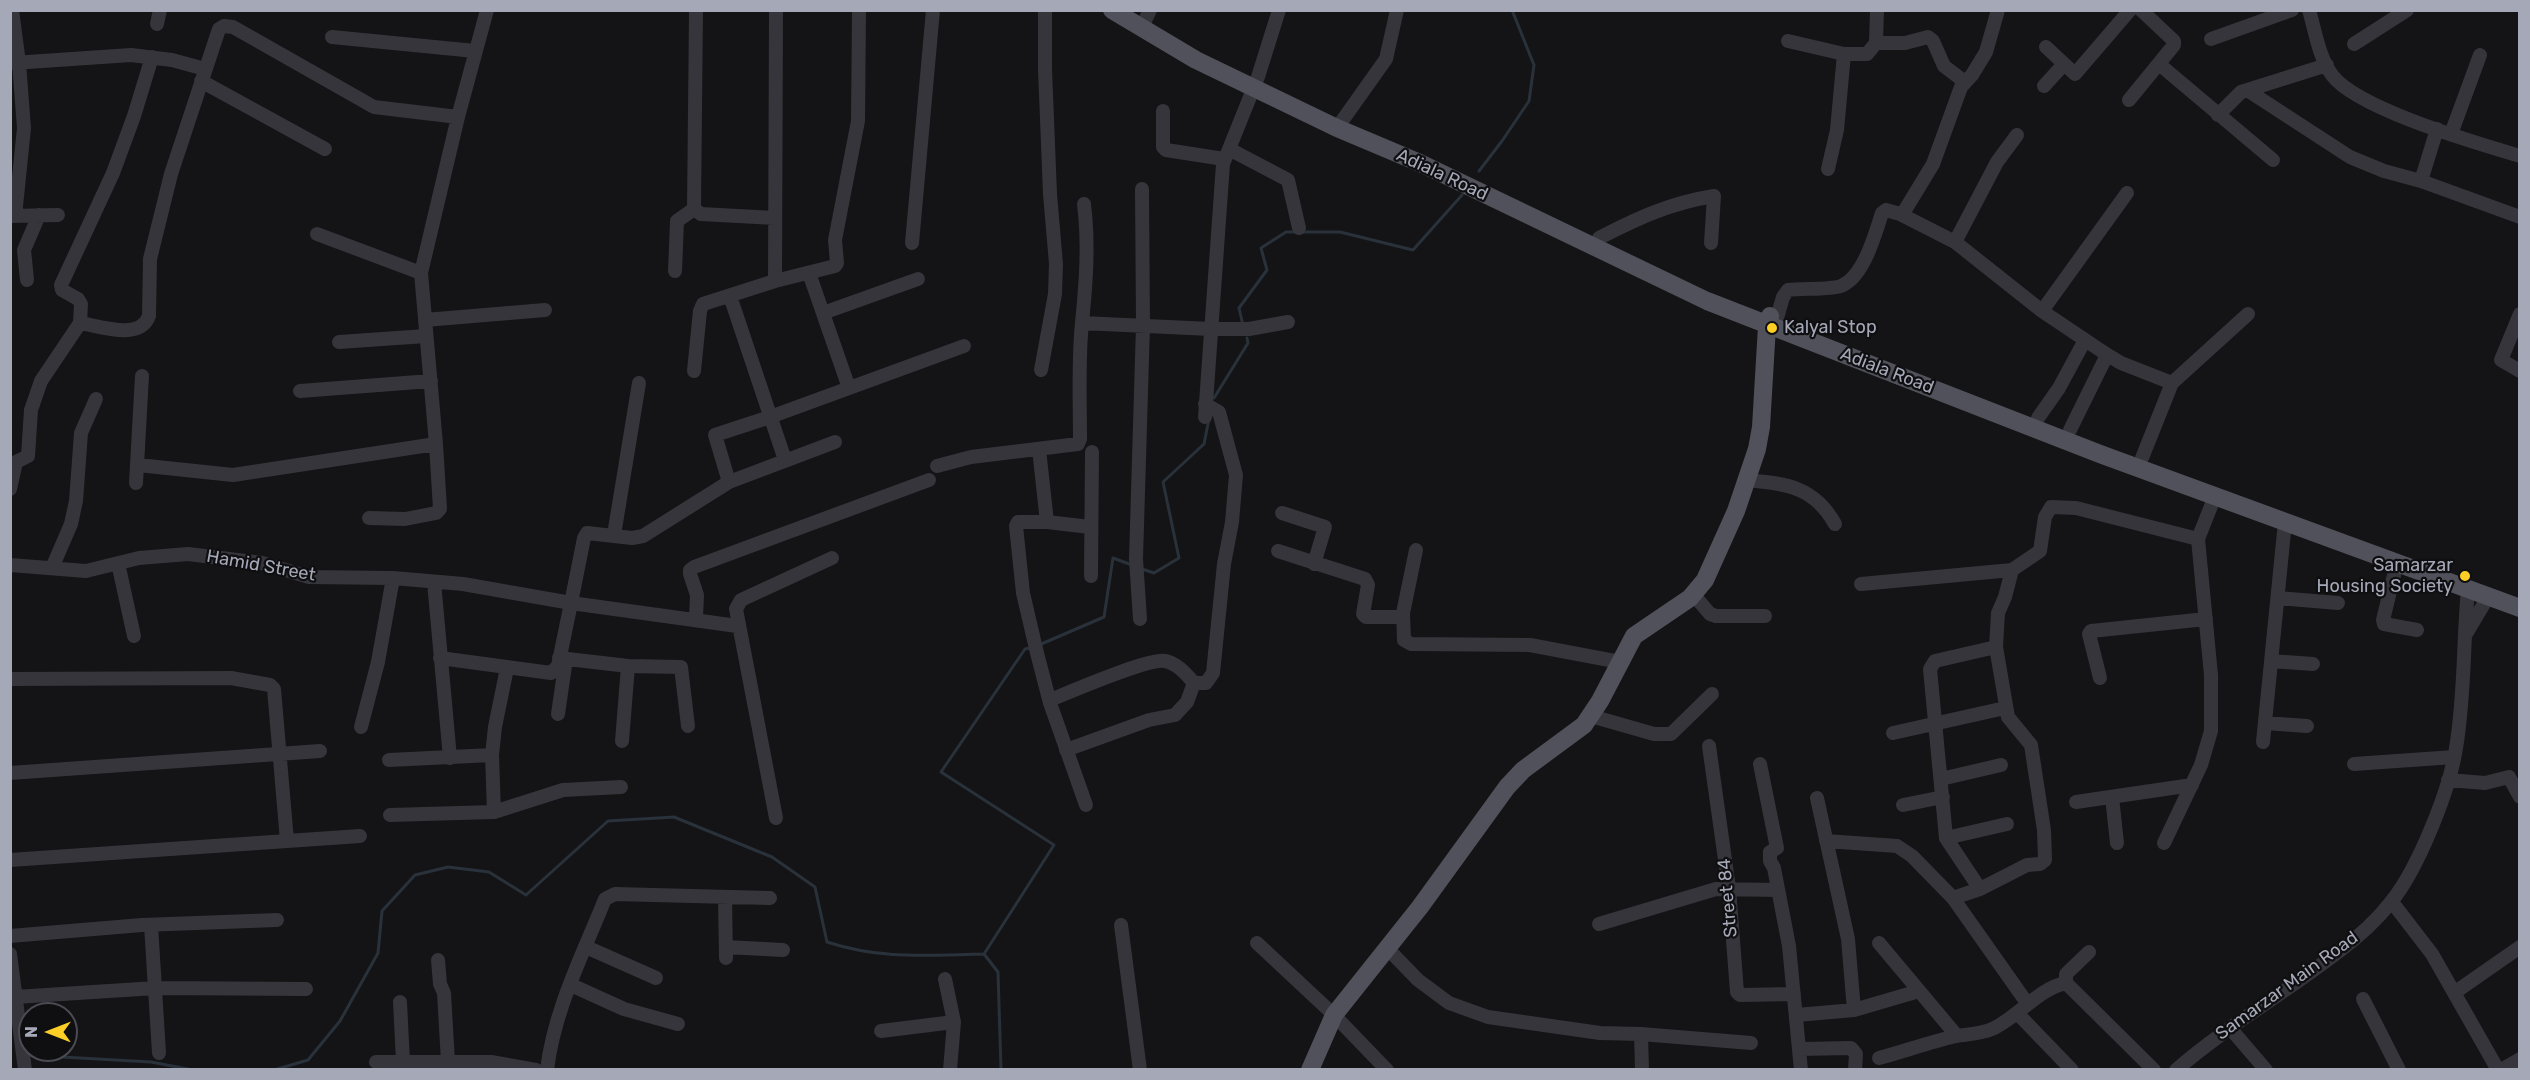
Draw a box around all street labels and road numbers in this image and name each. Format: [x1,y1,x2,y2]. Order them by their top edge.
street label: Adiala Road [1393,144,1491,206]
street label: Adiala Road [1837,343,1937,399]
street label: Hamid Street [205,546,317,586]
street label: Street 84 [1714,858,1742,938]
street label: Samarzar Main Road [2212,927,2362,1045]

